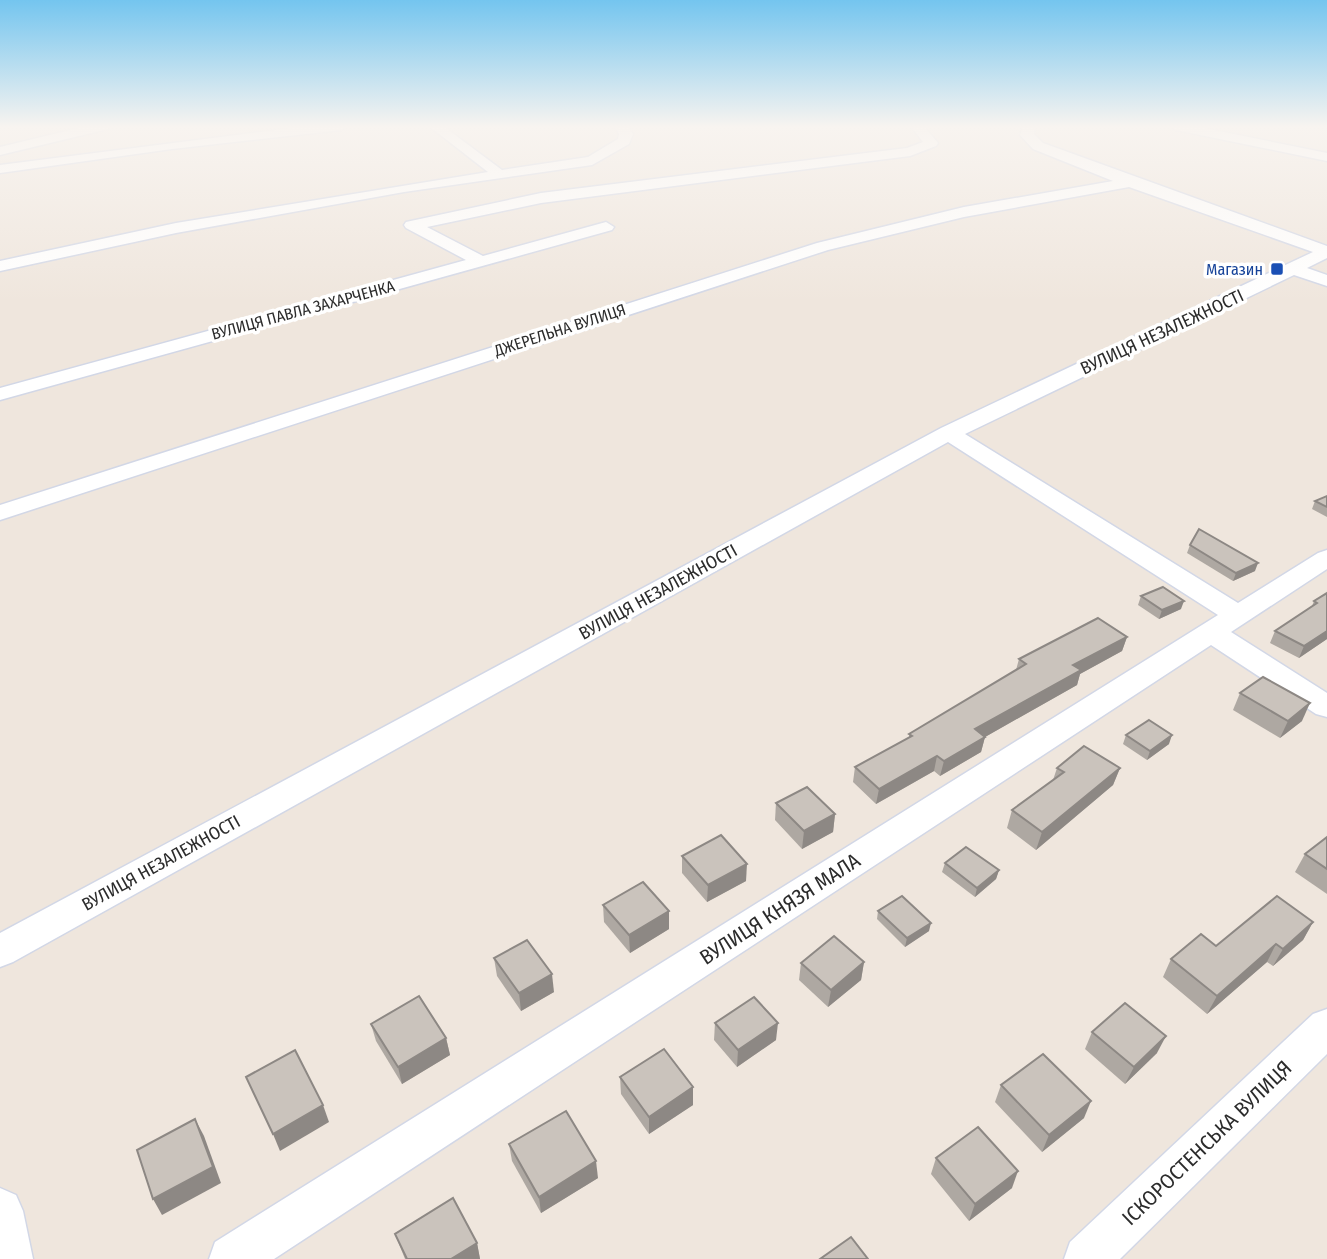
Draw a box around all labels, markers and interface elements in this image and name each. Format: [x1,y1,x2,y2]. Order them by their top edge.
place label: Магазин [1206,260,1263,279]
marker: Магазин [1269,261,1285,277]
street label: ВУЛИЦЯ ПАВЛА ЗАХАРЧЕНКА [209,276,397,344]
street label: ВУЛИЦЯ НЕЗАЛЕЖНОСТІ [1077,284,1247,380]
street label: ДЖЕРЕЛЬНА ВУЛИЦЯ [491,300,628,361]
street label: ВУЛИЦЯ НЕЗАЛЕЖНОСТІ [575,539,741,645]
street label: ВУЛИЦЯ НЕЗАЛЕЖНОСТІ [78,810,244,916]
street label: ВУЛИЦЯ КНЯЗЯ МАЛА [695,847,865,971]
street label: ІСКОРОСТЕНСЬКА ВУЛИЦЯ [1117,1055,1297,1231]

